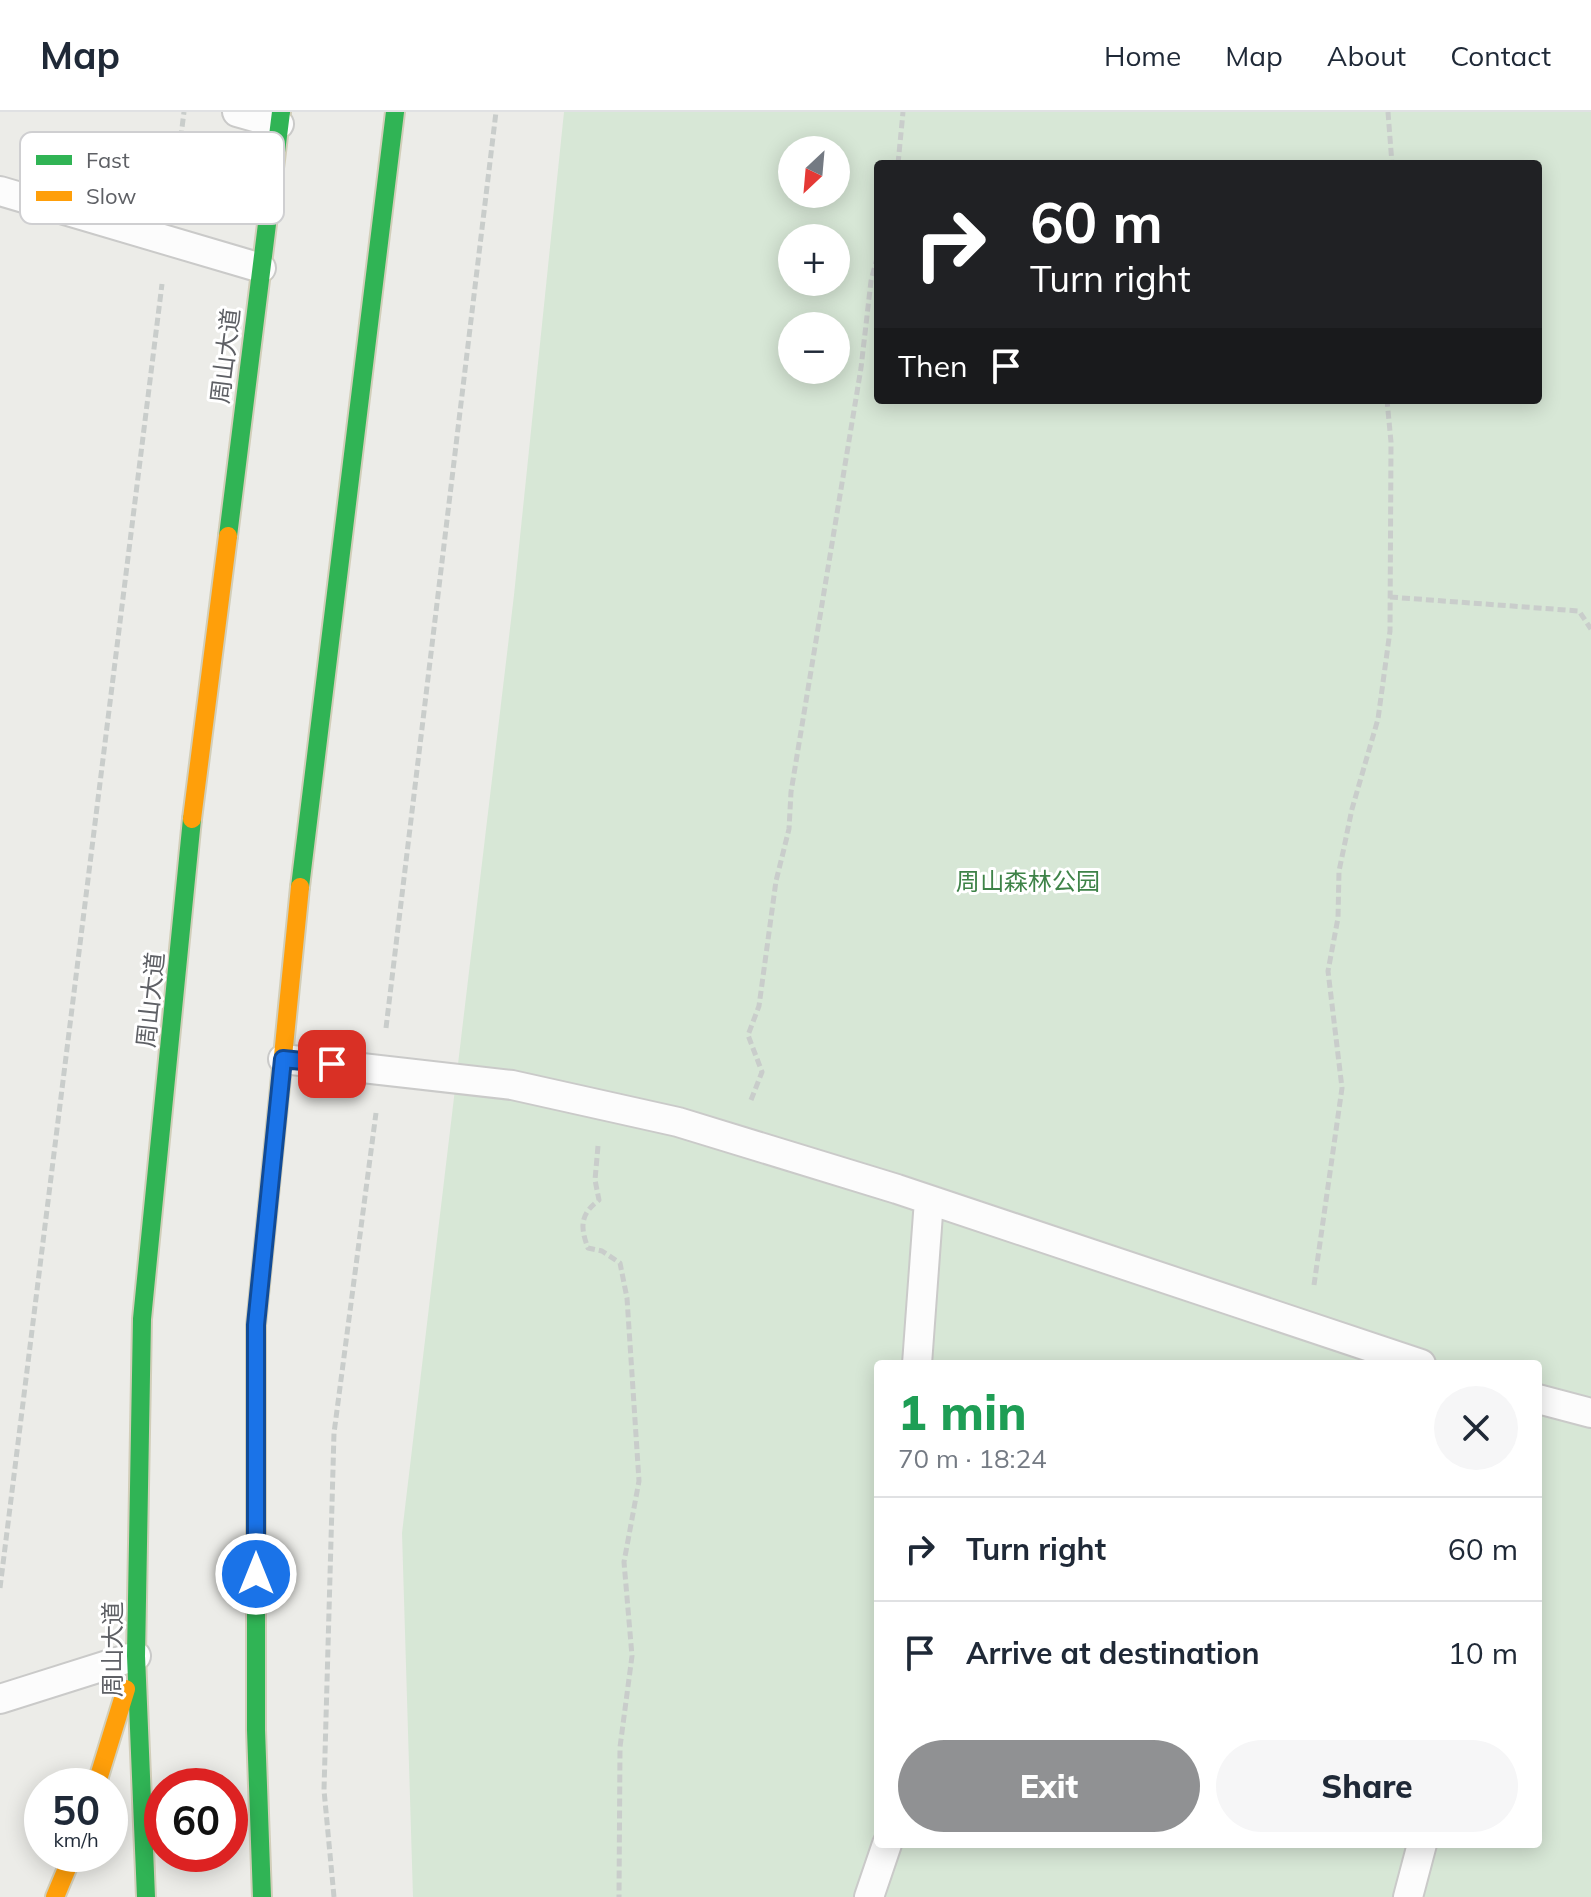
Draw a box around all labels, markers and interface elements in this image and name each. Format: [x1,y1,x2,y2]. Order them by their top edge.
text: Map [40,31,120,79]
text: Home [1104,38,1181,73]
text: Map [1225,38,1283,73]
text: About [1327,38,1406,73]
text: Contact [1450,38,1551,73]
legend [20,132,284,224]
north arrow [778,136,850,208]
map controls [778,136,850,384]
text: Fast [86,146,130,174]
text: Slow [86,182,136,210]
text: 60 m [1030,187,1163,257]
icon: right [898,192,1002,296]
button: + [778,224,850,296]
text: Turn right [1030,256,1191,301]
street label: 周山大道 [204,306,246,405]
button: − [778,312,850,384]
icon: arrive [984,344,1028,388]
text: Then [898,347,968,385]
park label: 周山森林公园 [956,866,1100,896]
street label: 周山大道 [130,951,170,1049]
pin [298,1030,366,1098]
icon: arrive [310,1042,354,1086]
text: 1 min [898,1382,1027,1442]
button: close [1434,1386,1518,1470]
text: 70 m · 18:24 [898,1442,1047,1475]
icon: right [898,1527,942,1571]
text: Turn right [966,1530,1106,1568]
text: 60 m [1448,1530,1518,1568]
position arrow [214,1532,298,1616]
street label: 周山大道 [97,1601,127,1697]
icon: arrive [898,1631,942,1675]
text: Arrive at destination [966,1634,1260,1672]
text: 10 m [1448,1634,1518,1672]
button: Exit [898,1740,1200,1832]
button: Share [1216,1740,1518,1832]
speed limit sign: 60 [144,1768,248,1872]
text: 50 [52,1785,100,1835]
text: km/h [53,1827,99,1852]

